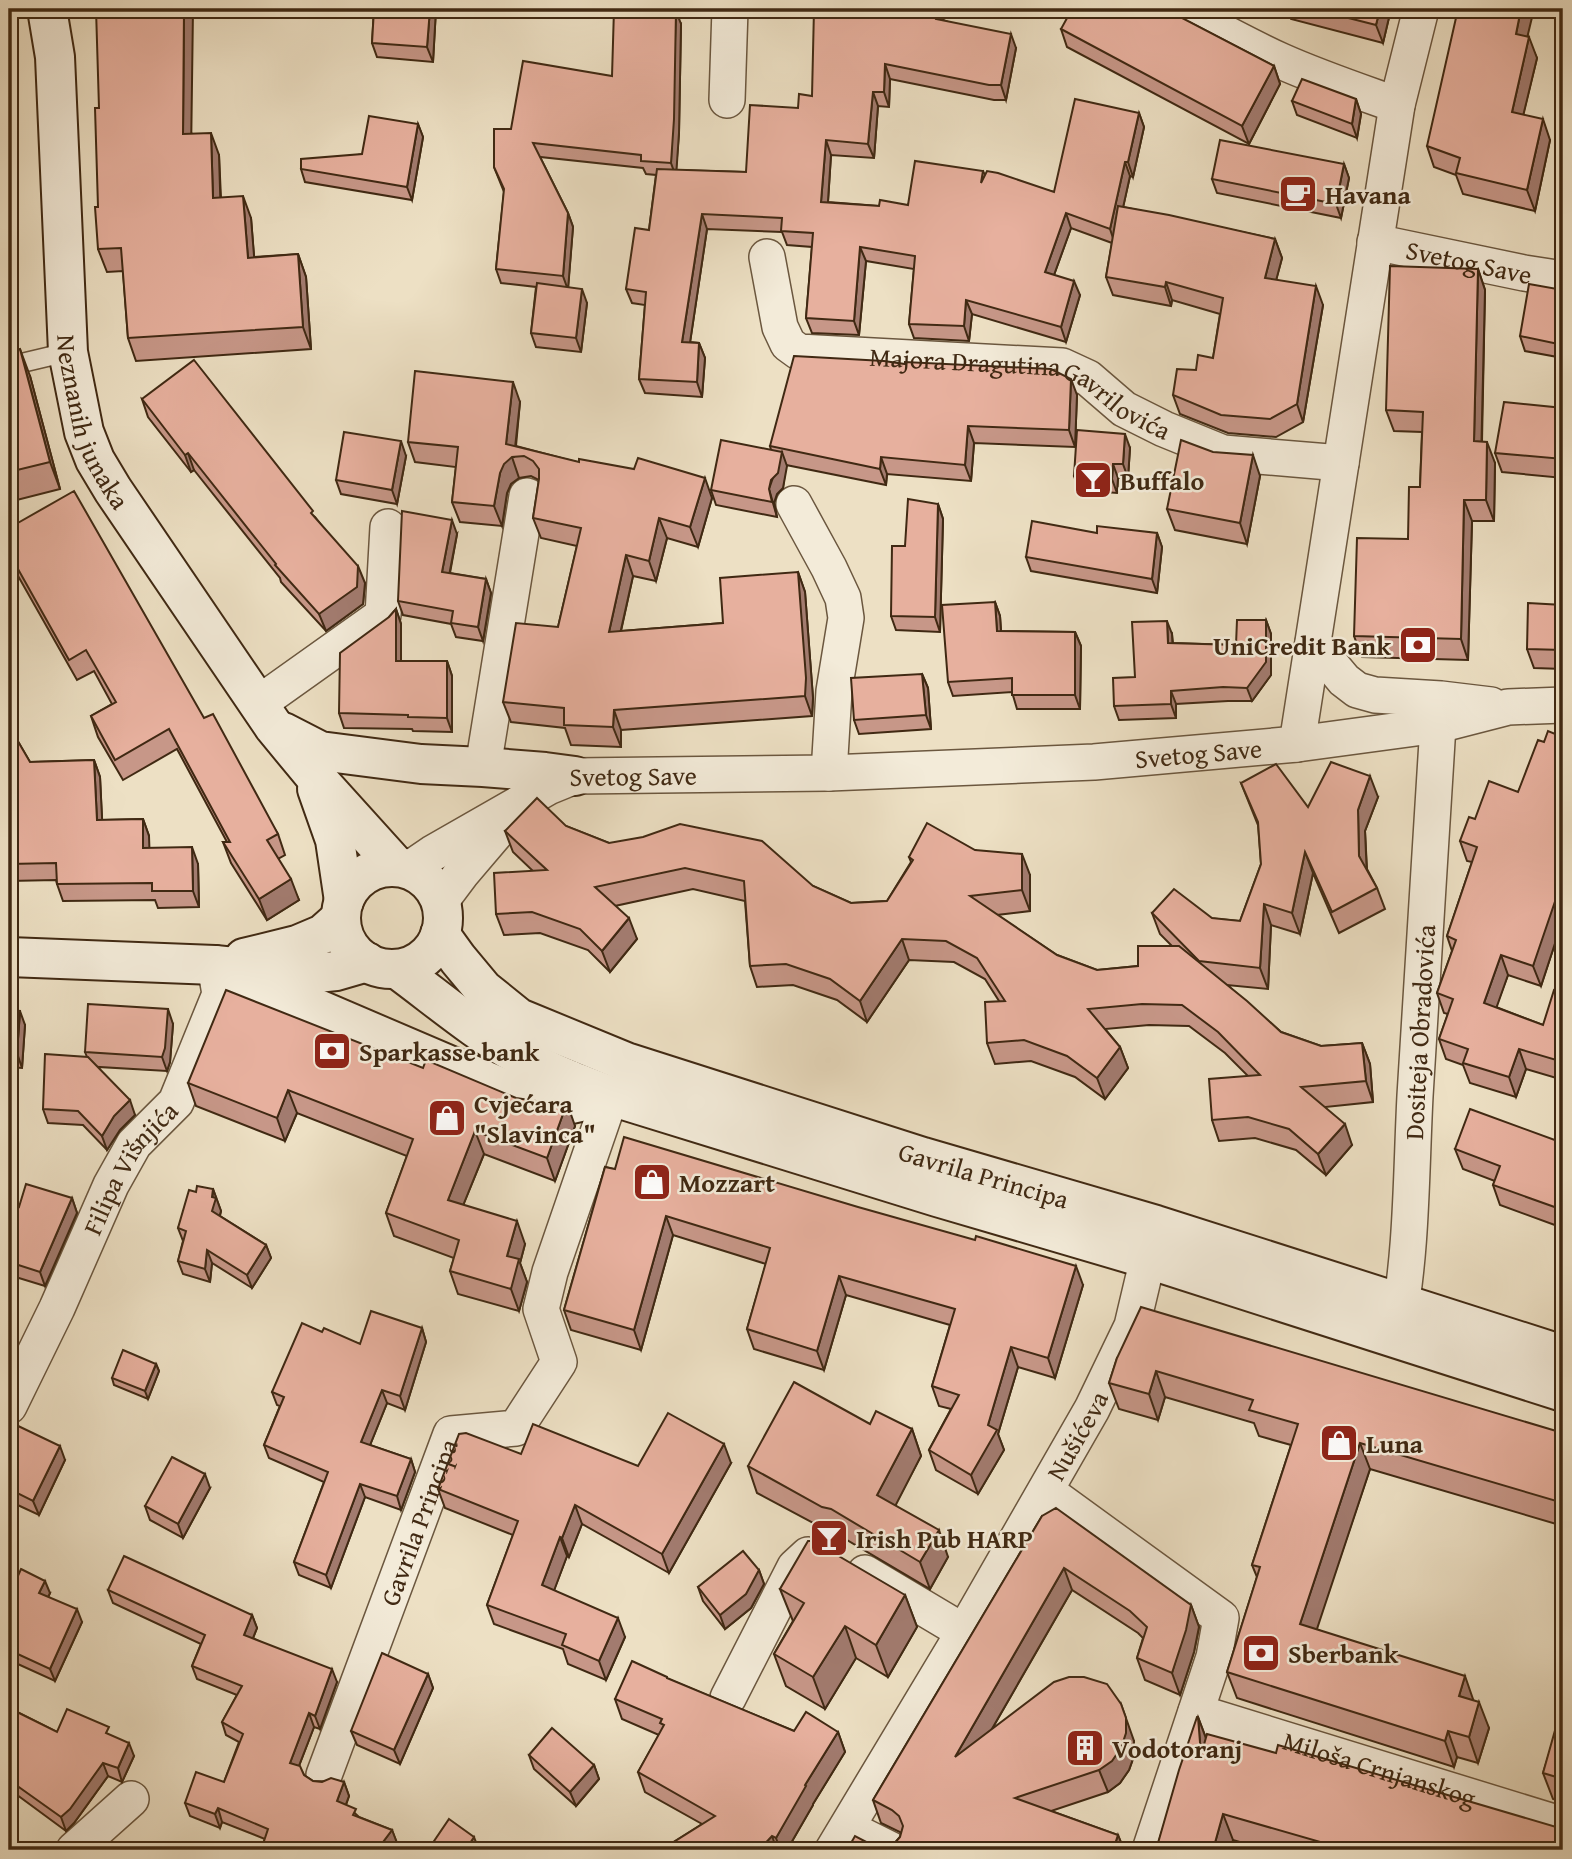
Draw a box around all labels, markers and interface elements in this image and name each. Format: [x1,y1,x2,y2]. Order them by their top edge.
cafe icon: Havana [1277,173,1319,215]
place label: Havana [1325,175,1411,214]
street label: Svetog Save [1403,229,1534,293]
street label: Neznanih junaka [48,334,140,517]
street label: Majora Dragutina Gavrilovića [869,336,1179,449]
bar icon: Buffalo [1072,459,1114,501]
place label: Buffalo [1120,461,1205,500]
bank icon: UniCredit Bank [1397,624,1439,666]
place label: UniCredit Bank [1213,626,1391,665]
street label: Svetog Save [1133,728,1264,778]
street label: Svetog Save [569,755,697,796]
street label: Dositeja Obradovića [1394,922,1445,1141]
bank icon: Sparkasse bank [311,1030,353,1072]
place label: Sparkasse bank [359,1032,540,1071]
place label: Cvjećara "Slavinca" [474,1084,596,1153]
street label: Filipa Višnjića [72,1091,187,1241]
shop icon: Cvjećara "Slavinca" [426,1097,468,1139]
street label: Gavrila Principa [894,1131,1074,1218]
shop icon: Mozzart [631,1161,673,1203]
place label: Mozzart [679,1163,775,1202]
street label: Nušićeva [1036,1384,1118,1487]
shop icon: Luna [1318,1422,1360,1464]
place label: Luna [1366,1424,1424,1463]
street label: Gavrila Principa [369,1432,467,1611]
bar icon: Irish Pub HARP [808,1517,850,1559]
place label: Irish Pub HARP [856,1519,1033,1558]
bank icon: Sberbank [1240,1632,1282,1674]
place label: Sberbank [1288,1634,1398,1673]
street label: Miloša Crnjanskog [1278,1720,1481,1817]
building icon: Vodotoranj [1064,1727,1106,1769]
place label: Vodotoranj [1112,1729,1242,1768]

